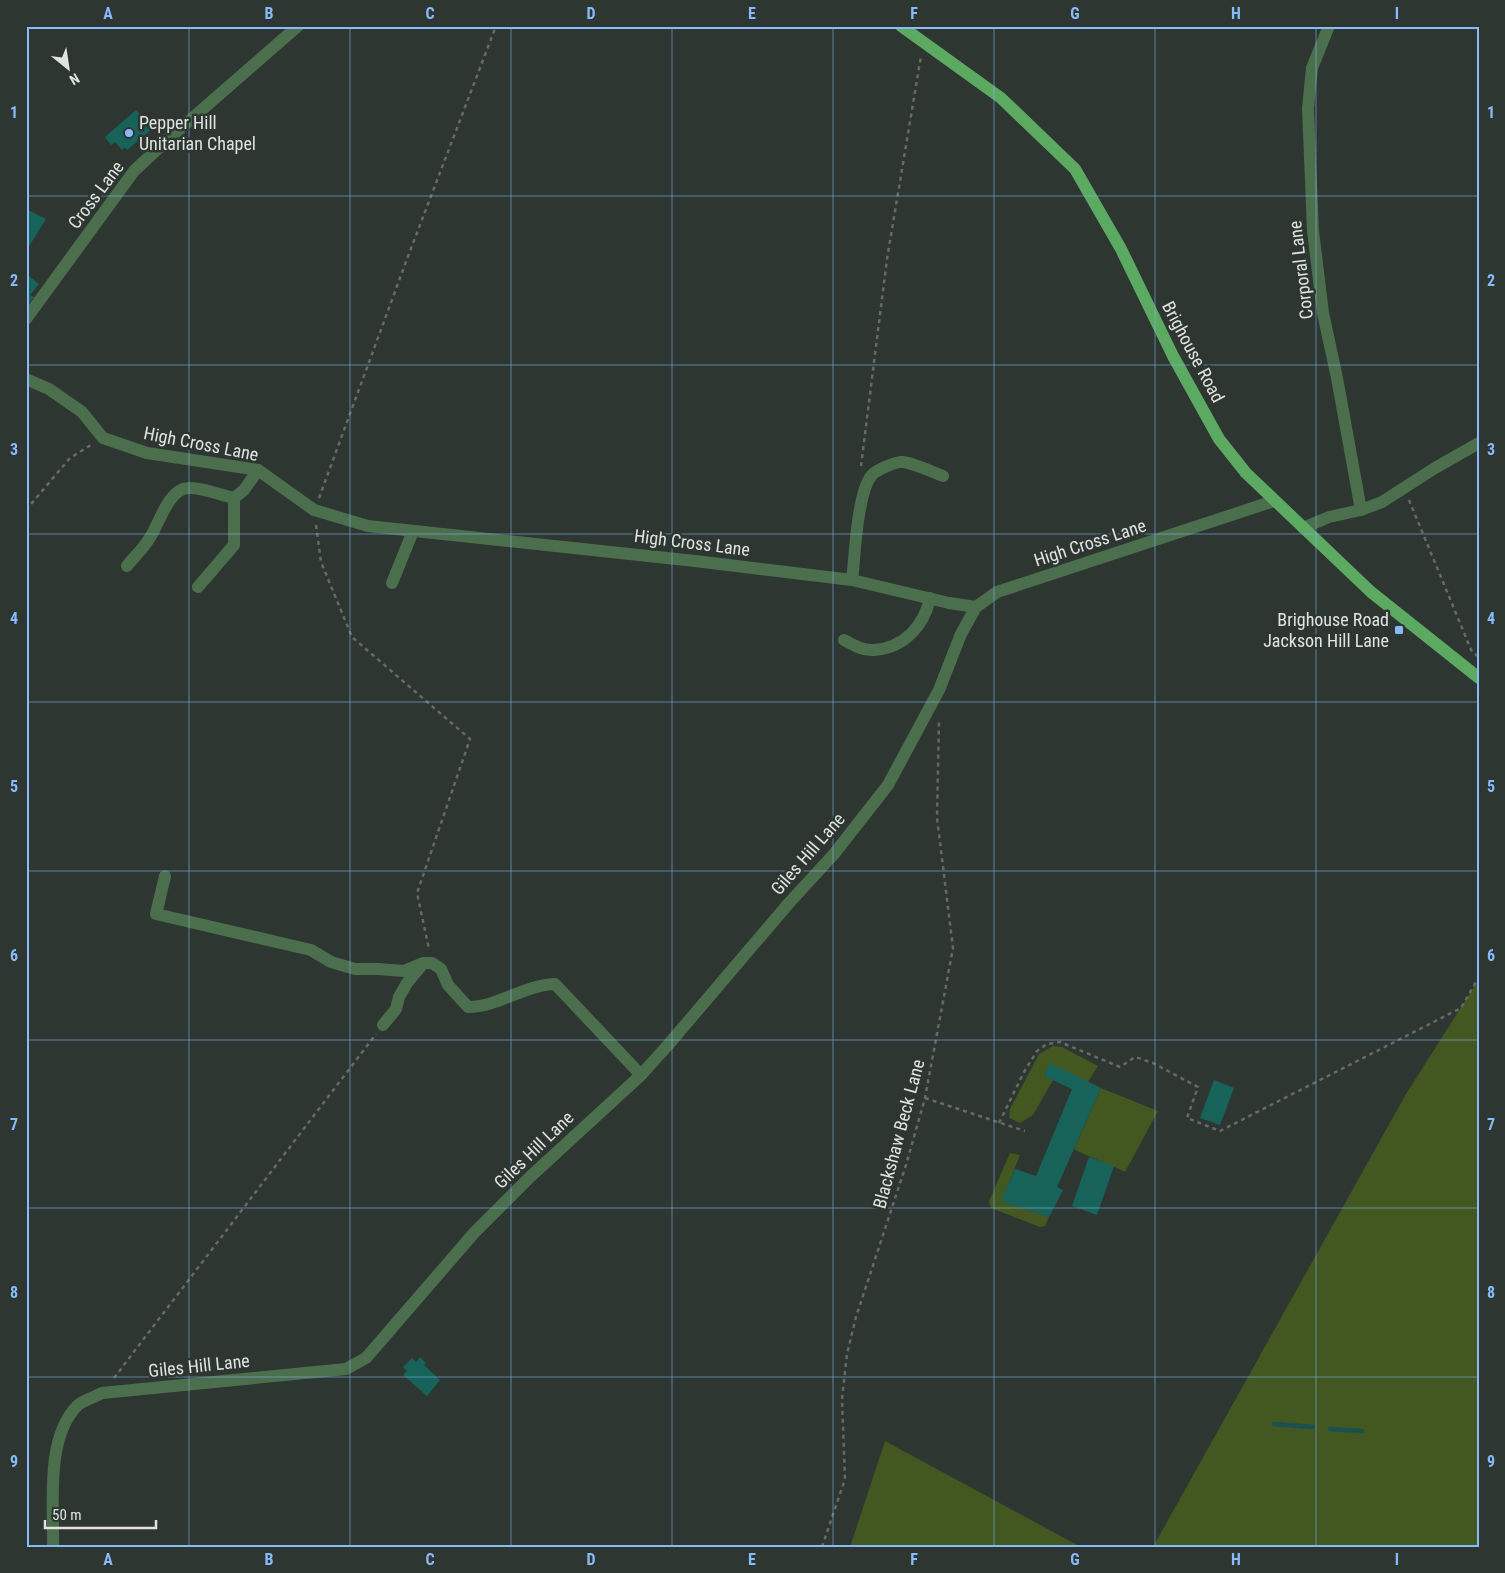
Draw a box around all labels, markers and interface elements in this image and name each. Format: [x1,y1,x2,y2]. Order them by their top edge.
text: A [103,4,113,23]
text: B [265,4,274,23]
text: C [425,4,435,23]
text: D [586,4,596,23]
text: E [748,4,756,23]
text: F [910,4,918,23]
text: G [1070,4,1080,23]
text: H [1231,4,1241,23]
text: I [1395,4,1399,23]
north arrow [42,42,92,92]
text: N [67,70,82,88]
text: 1 [10,103,18,122]
text: 1 [1487,103,1495,122]
place label: Pepper Hill Unitarian Chapel [139,112,256,154]
marker: Pepper Hill Unitarian Chapel [123,127,135,139]
street label: Cross Lane [63,157,128,233]
street label: Corporal Lane [1284,220,1317,320]
text: 2 [10,271,18,290]
text: 2 [1487,271,1495,290]
street label: Brighouse Road [1158,298,1229,406]
street label: High Cross Lane [142,422,260,465]
text: 3 [10,440,18,459]
text: 3 [1487,440,1495,459]
street label: High Cross Lane [1031,515,1148,571]
street label: High Cross Lane [633,525,751,560]
text: 4 [10,609,18,628]
place label: Brighouse Road Jackson Hill Lane [1263,609,1389,651]
text: 4 [1487,609,1495,628]
marker: Brighouse Road Jackson Hill Lane [1393,624,1405,636]
text: 5 [10,777,18,796]
text: 5 [1487,777,1495,796]
street label: Giles Hill Lane [766,808,849,899]
text: 6 [10,946,18,965]
text: 6 [1487,946,1495,965]
street label: Blackshaw Beck Lane [869,1057,929,1211]
street label: Giles Hill Lane [490,1107,578,1193]
text: 7 [10,1115,18,1134]
text: 7 [1487,1115,1495,1134]
text: 8 [10,1283,18,1302]
text: 8 [1487,1283,1495,1302]
street label: Giles Hill Lane [147,1350,251,1381]
text: 9 [10,1452,18,1471]
text: 9 [1487,1452,1495,1471]
scale bar [45,1498,156,1530]
text: 50 m [52,1506,82,1524]
text: A [103,1550,113,1569]
text: B [265,1550,274,1569]
text: C [425,1550,435,1569]
text: D [586,1550,596,1569]
text: E [748,1550,756,1569]
text: F [910,1550,918,1569]
text: G [1070,1550,1080,1569]
text: H [1231,1550,1241,1569]
text: I [1395,1550,1399,1569]

